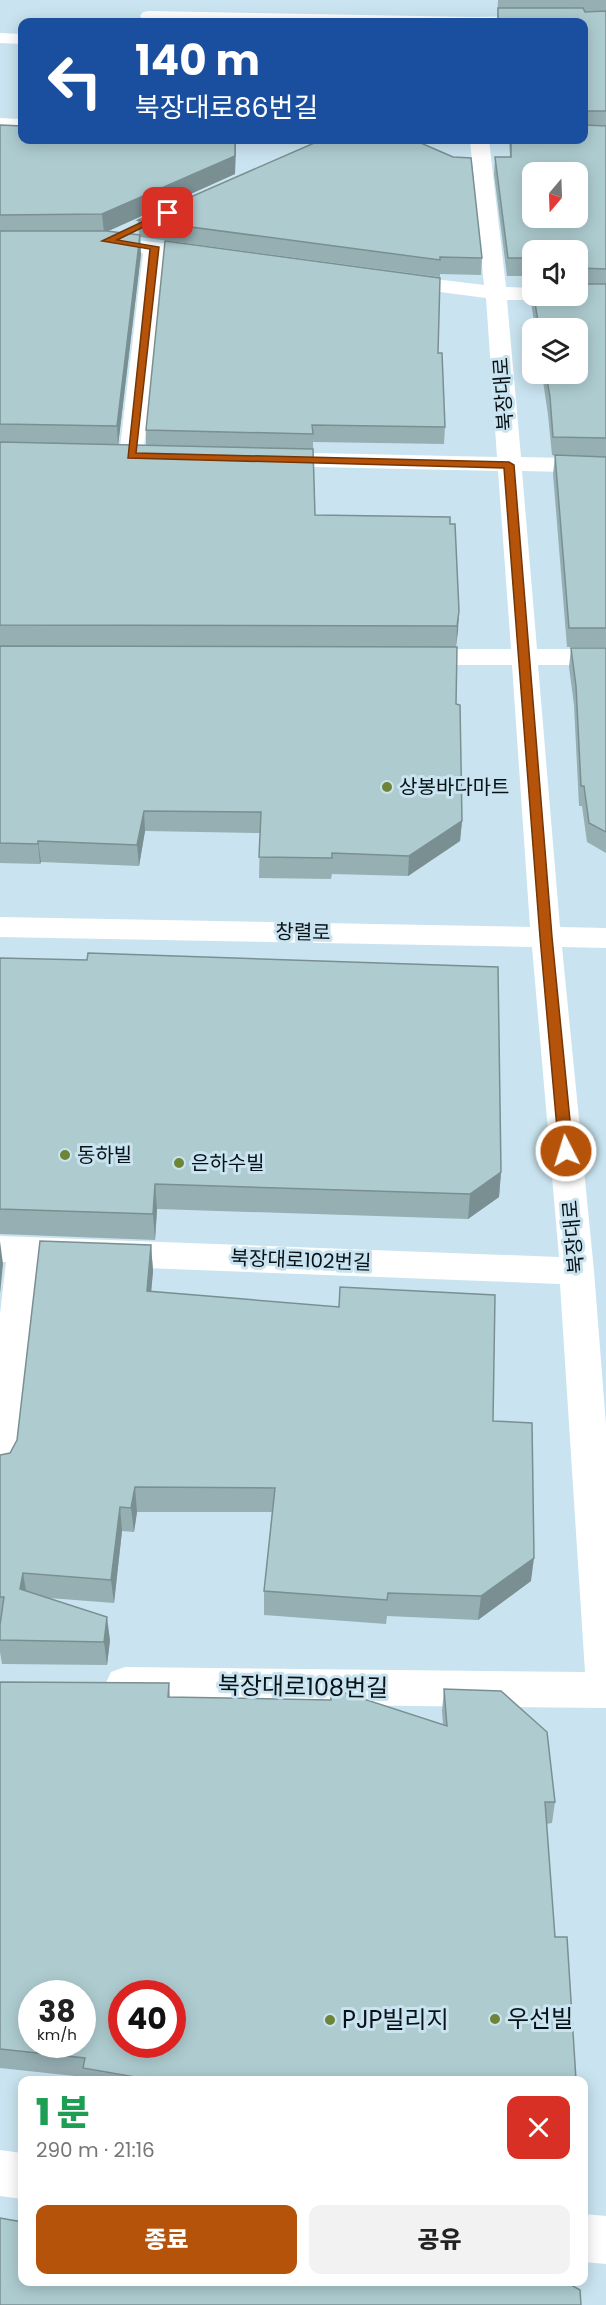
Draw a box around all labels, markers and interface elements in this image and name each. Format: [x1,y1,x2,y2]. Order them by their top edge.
text: 140 m [135,31,260,90]
icon: left [36,42,114,120]
text: 북장대로86번길 [135,89,318,126]
north arrow [522,162,588,228]
map controls [522,162,588,384]
pin [142,187,193,238]
icon: arrive [151,196,184,229]
button: sound [522,240,588,306]
button: layers [522,318,588,384]
street label: 북장대로 [486,356,520,432]
place label: 상봉바다마트 [399,773,509,801]
marker: 상봉바다마트 [380,780,394,794]
street label: 창렬로 [275,918,331,946]
position arrow [534,1119,598,1183]
place label: 동하빌 [77,1141,132,1169]
marker: 동하빌 [58,1148,72,1162]
place label: 은하수빌 [191,1149,265,1177]
marker: 은하수빌 [172,1156,186,1170]
street label: 북장대로 [556,1199,590,1275]
street label: 북장대로102번길 [230,1244,372,1276]
street label: 북장대로108번길 [218,1669,388,1704]
speed limit sign: 40 [108,1980,186,2058]
text: 38 [38,1990,76,2033]
place label: 우선빌 [507,2002,573,2035]
place label: PJP빌리지 [342,2003,449,2036]
marker: 우선빌 [488,2012,502,2026]
marker: PJP빌리지 [323,2013,337,2027]
text: km/h [37,2024,77,2045]
text: 1 분 [36,2087,90,2138]
button: close [507,2096,570,2159]
text: 290 m · 21:16 [36,2136,155,2164]
button: 종료 [36,2205,297,2274]
button: 공유 [309,2205,570,2274]

